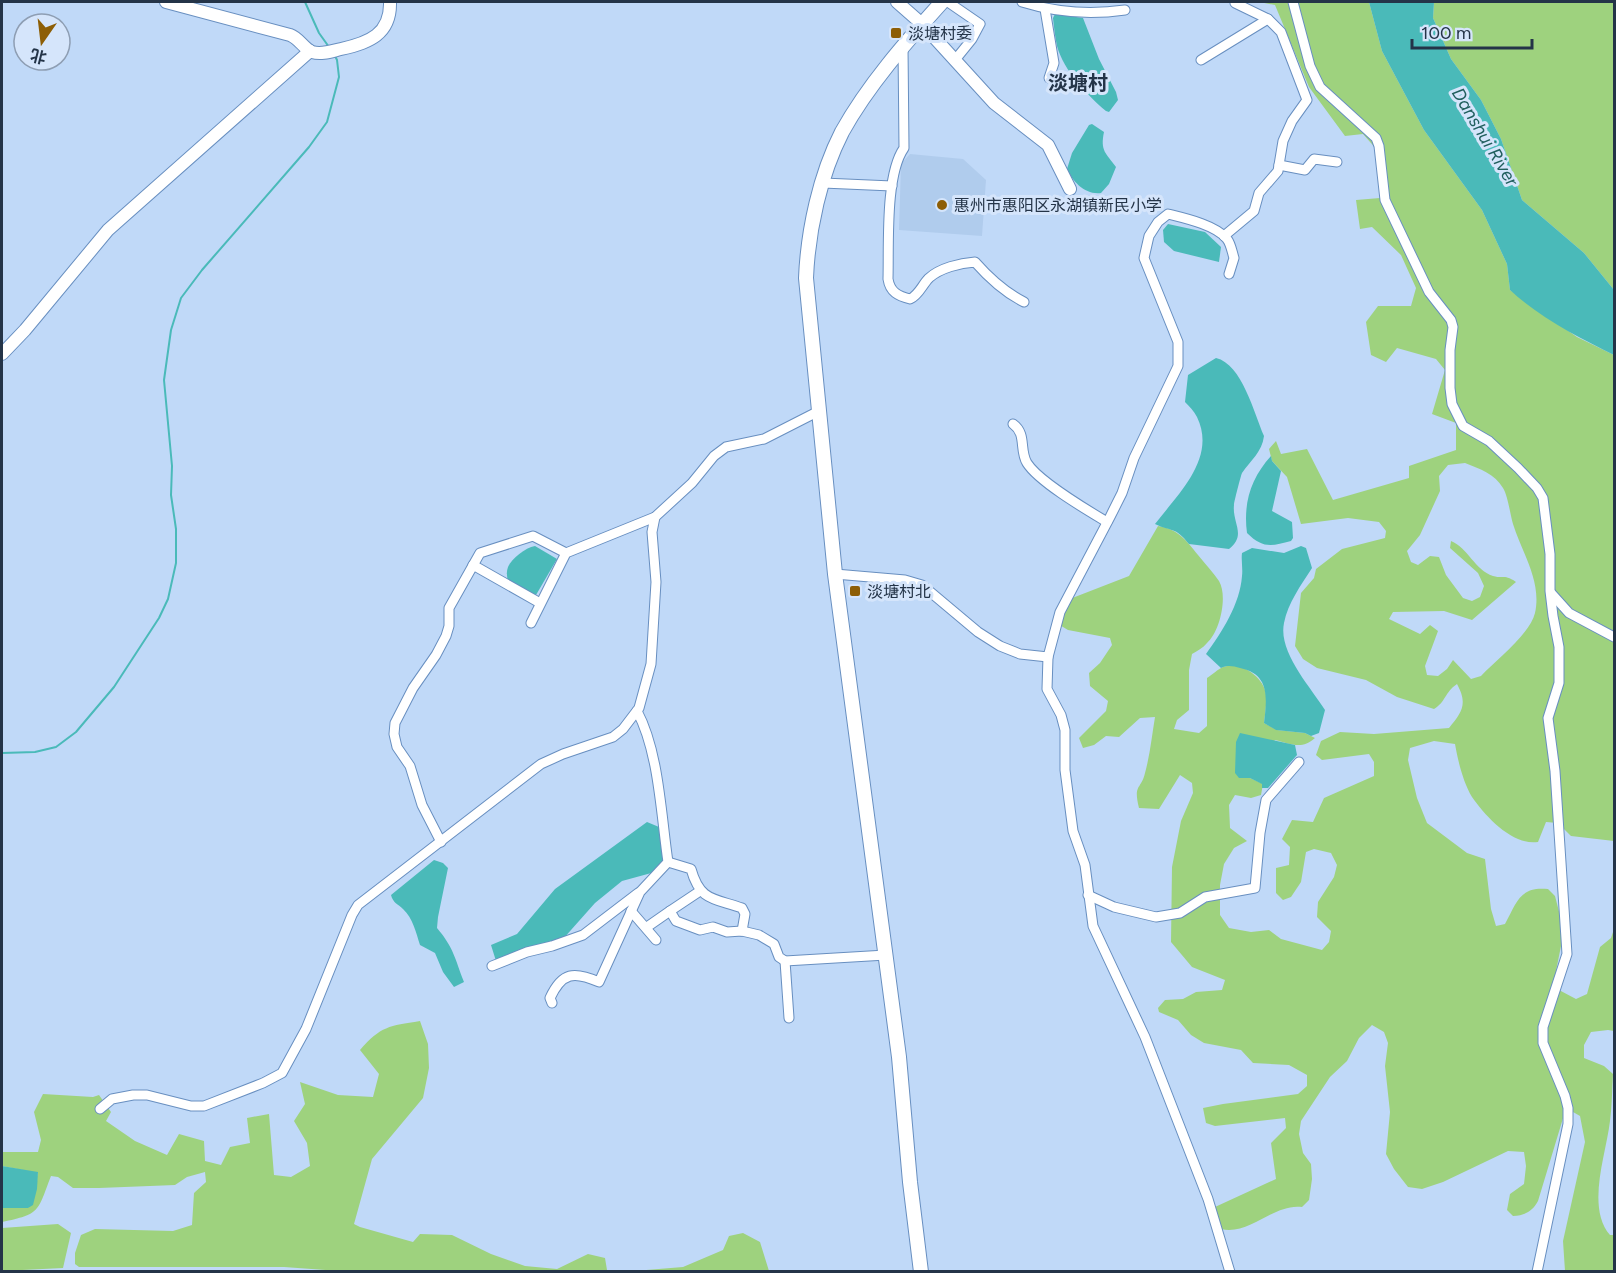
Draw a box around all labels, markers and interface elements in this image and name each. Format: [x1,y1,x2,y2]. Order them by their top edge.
north arrow [12,12,72,72]
scale bar [1412,12,1532,50]
text: 100 m [1421,22,1471,44]
place label: 淡塘村委 [908,24,972,43]
marker: 淡塘村委 [889,26,903,40]
text: 北 [28,45,49,67]
district label: 淡塘村 [1048,71,1108,95]
water label: Danshui River [1447,84,1523,191]
place label: 惠州市惠阳区永湖镇新民小学 [954,196,1162,215]
marker: 惠州市惠阳区永湖镇新民小学 [935,198,949,212]
place label: 淡塘村北 [867,582,931,601]
marker: 淡塘村北 [848,584,862,598]

